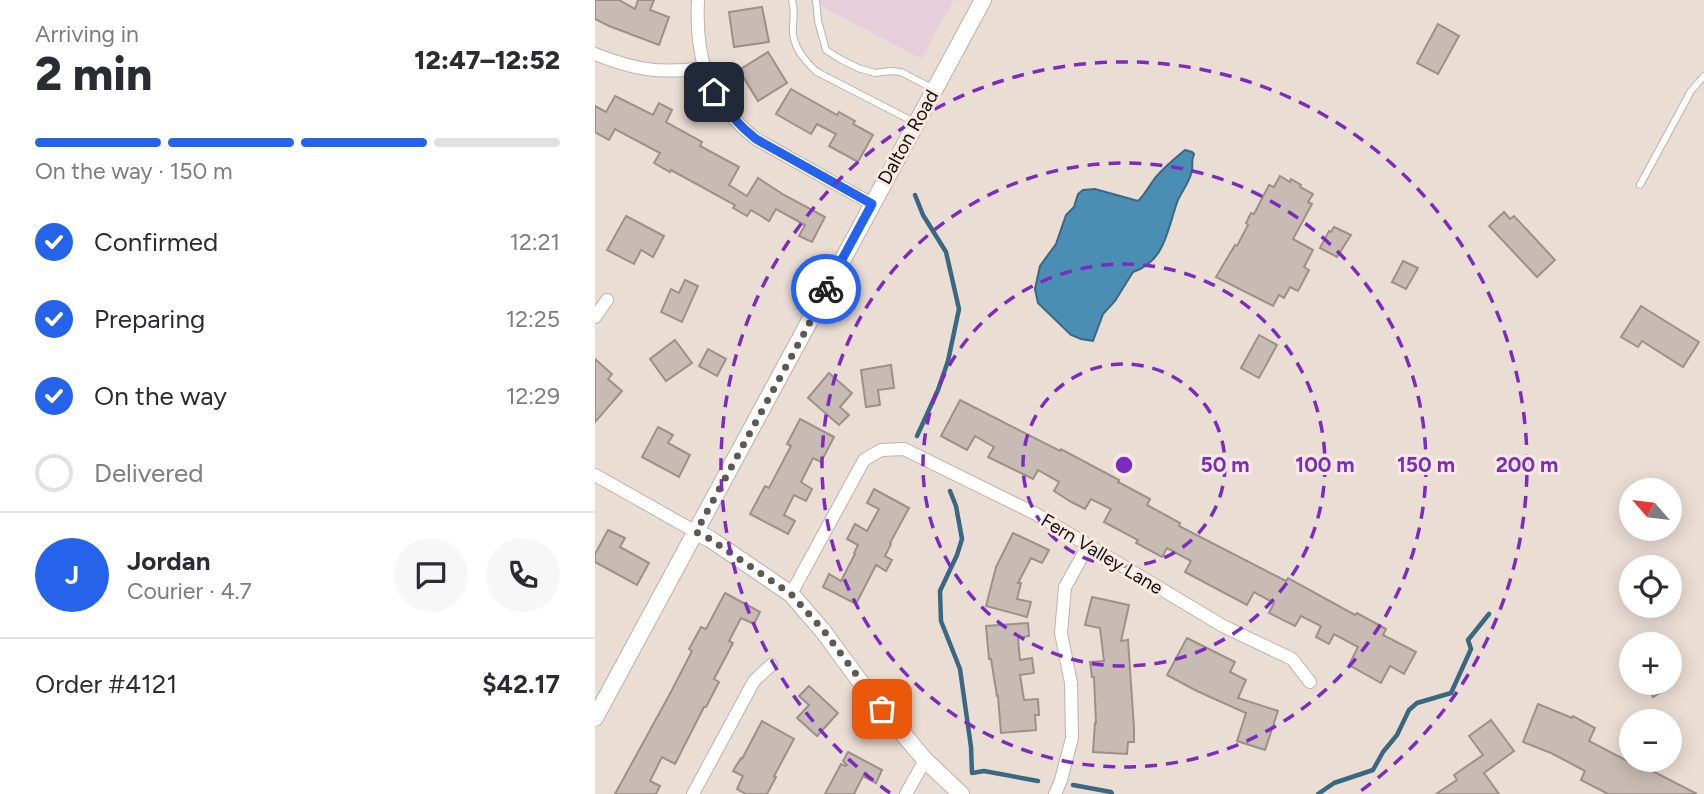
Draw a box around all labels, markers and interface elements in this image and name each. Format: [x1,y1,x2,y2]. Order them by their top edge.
text: Arriving in [35,20,139,48]
text: 12:47–12:52 [414,44,560,76]
text: 2 min [35,46,152,102]
pin [684,62,744,122]
icon: home [695,73,733,111]
street label: Dalton Road [873,86,943,188]
text: On the way · 150 m [35,157,232,185]
icon: check [35,223,73,261]
text: Confirmed [94,226,218,258]
text: 12:21 [509,228,560,256]
courier [791,254,861,324]
icon: bike [807,270,845,308]
icon: check [35,300,73,338]
text: Preparing [94,303,205,335]
text: 12:25 [506,305,560,333]
icon: check [35,377,73,415]
text: On the way [94,380,227,412]
text: 12:29 [506,382,560,410]
text: 50 m [1200,452,1250,477]
text: 100 m [1295,452,1355,477]
text: 150 m [1397,452,1455,477]
text: 200 m [1496,452,1558,477]
centre of rings [1112,453,1136,477]
text: Delivered [94,457,203,489]
north arrow [1619,478,1682,541]
map controls [1619,478,1682,772]
street label: Fern Valley Lane [1037,509,1167,599]
button: chat [394,538,468,612]
button: phone [486,538,560,612]
text: Jordan [127,545,210,577]
button: locate [1619,555,1682,618]
text: J [65,559,79,591]
text: Courier · 4.7 [127,577,252,605]
button: + [1619,632,1682,695]
text: Order #4121 [35,668,177,700]
text: $42.17 [482,668,560,700]
pin [852,679,912,739]
icon: bag [863,690,901,728]
button: − [1619,709,1682,772]

